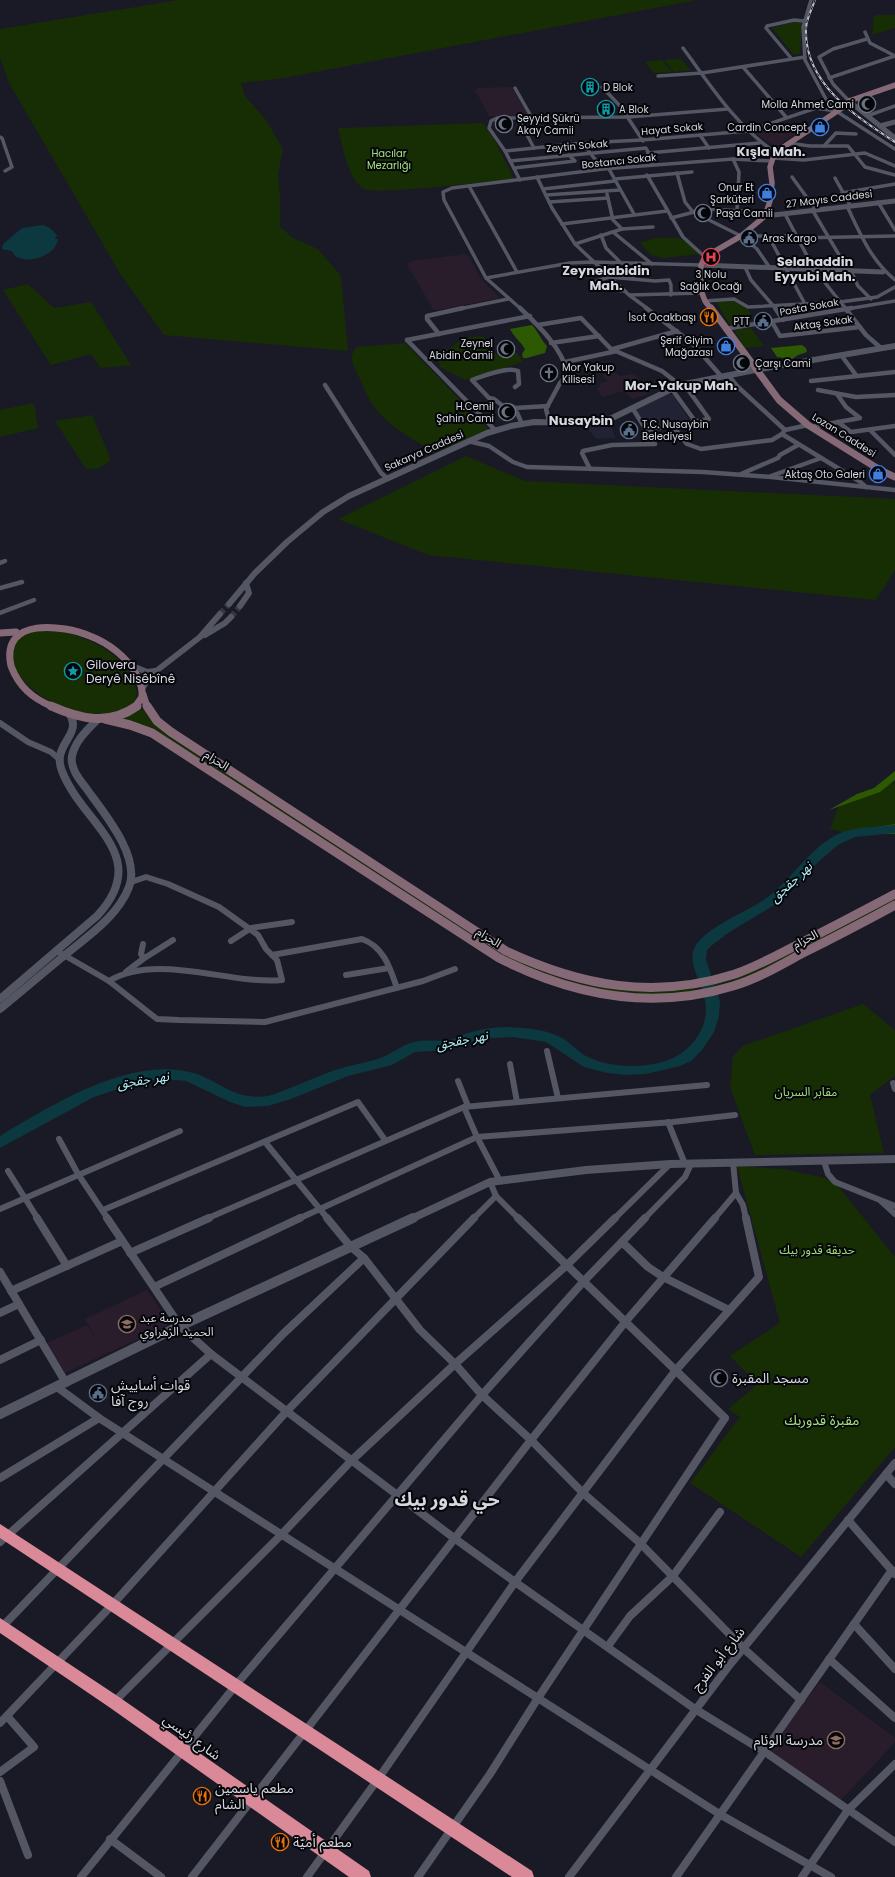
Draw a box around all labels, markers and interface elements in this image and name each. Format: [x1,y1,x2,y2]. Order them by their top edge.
building icon: D Blok [580,77,600,97]
place label: D Blok [603,80,634,95]
mosque icon: Molla Ahmet Cami [857,94,877,114]
place label: Molla Ahmet Cami [761,97,854,112]
building icon: A Blok [596,99,616,119]
place label: A Blok [619,102,649,117]
place label: Seyyid Şükrü Akay Camii [517,111,580,138]
mosque icon: Seyyid Şükrü Akay Camii [494,114,514,134]
shop icon: Cardin Concept [810,117,830,137]
street label: Hayat Sokak [641,119,704,139]
place label: Cardin Concept [727,120,807,135]
street label: Zeytin Sokak [546,136,609,156]
district label: Kışla Mah. [736,142,806,161]
park label: Hacılar Mezarlığı [367,146,411,173]
street label: Bostancı Sokak [581,150,658,172]
place label: Onur Et Şarküteri [710,180,754,207]
shop icon: Onur Et Şarküteri [757,183,777,203]
street label: 27 Mayıs Caddesi [785,186,873,212]
mosque icon: Paşa Camii [693,203,713,223]
place label: Paşa Camii [716,206,773,221]
public building icon: Aras Kargo [739,228,759,248]
place label: Aras Kargo [762,231,817,246]
hospital icon: 3 Nolu Sağlık Ocağı [701,247,721,267]
district label: Selahaddin Eyyubi Mah. [775,252,856,286]
district label: Zeynelabidin Mah. [562,261,650,295]
place label: 3 Nolu Sağlık Ocağı [680,267,742,294]
street label: Posta Sokak [778,294,841,320]
restaurant icon: İsot Ocakbaşı [699,307,719,327]
place label: İsot Ocakbaşı [629,310,696,325]
public building icon: PTT [753,311,773,331]
street label: Aktaş Sokak [792,311,854,335]
place label: PTT [733,314,751,329]
place label: Şerif Giyim Mağazası [660,333,713,360]
place label: Zeynel Abidin Camii [429,336,493,363]
shop icon: Şerif Giyim Mağazası [716,336,736,356]
mosque icon: Zeynel Abidin Camii [496,339,516,359]
mosque icon: Çarşı Cami [732,353,752,373]
place label: Çarşı Cami [755,356,811,371]
place label: Mor Yakup Kilisesi [562,360,615,387]
church icon: Mor Yakup Kilisesi [539,363,559,383]
district label: Mor-Yakup Mah. [625,376,738,395]
place label: H.Cemil Şahin Cami [436,399,494,426]
mosque icon: H.Cemil Şahin Cami [497,402,517,422]
street label: Lozan Caddesi [809,409,879,461]
district label: Nusaybin [549,411,613,430]
place label: T.C. Nusaybin Belediyesi [642,417,709,444]
public building icon: T.C. Nusaybin Belediyesi [619,420,639,440]
street label: Sakarya Caddesi [382,427,466,475]
shop icon: Aktaş Oto Galeri [868,464,888,484]
place label: Aktaş Oto Galeri [785,467,865,482]
place label: Gilovera Deryê Nisêbînê [86,656,175,687]
place icon: Gilovera Deryê Nisêbînê [63,661,83,681]
street label: الحزام [201,746,233,775]
water label: نهر جقجق [766,857,817,907]
street label: الحزام [473,923,505,952]
street label: الحزام [789,925,821,954]
water label: نهر جقجق [435,1025,490,1054]
water label: نهر جقجق [116,1066,171,1093]
park label: مقابر السريان [775,1083,837,1100]
park label: حديقة قدور بيك [779,1241,855,1258]
place label: مدرسة عبد الحميد الزهراوي [140,1309,214,1341]
school or university icon: مدرسة عبد الحميد الزهراوي [117,1314,137,1334]
mosque icon: مسجد المقبرة [709,1368,729,1388]
place label: مسجد المقبرة [732,1368,809,1388]
place label: قوات أساييش روج آفا [111,1375,190,1412]
public building icon: قوات أساييش روج آفا [88,1383,108,1403]
park label: مقبرة قدوربك [785,1410,859,1430]
district label: حي قدور بيك [394,1486,500,1514]
street label: شارع أبو الفرج [686,1623,750,1696]
street label: شارع رئيسي [158,1709,225,1766]
place label: مدرسة الوئام [754,1730,823,1751]
school or university icon: مدرسة الوئام [826,1730,846,1750]
place label: مطعم ياسمين الشام [215,1778,294,1815]
restaurant icon: مطعم ياسمين الشام [192,1786,212,1806]
restaurant icon: مطعم أميّة [270,1832,290,1852]
place label: مطعم أميّة [293,1832,352,1853]

